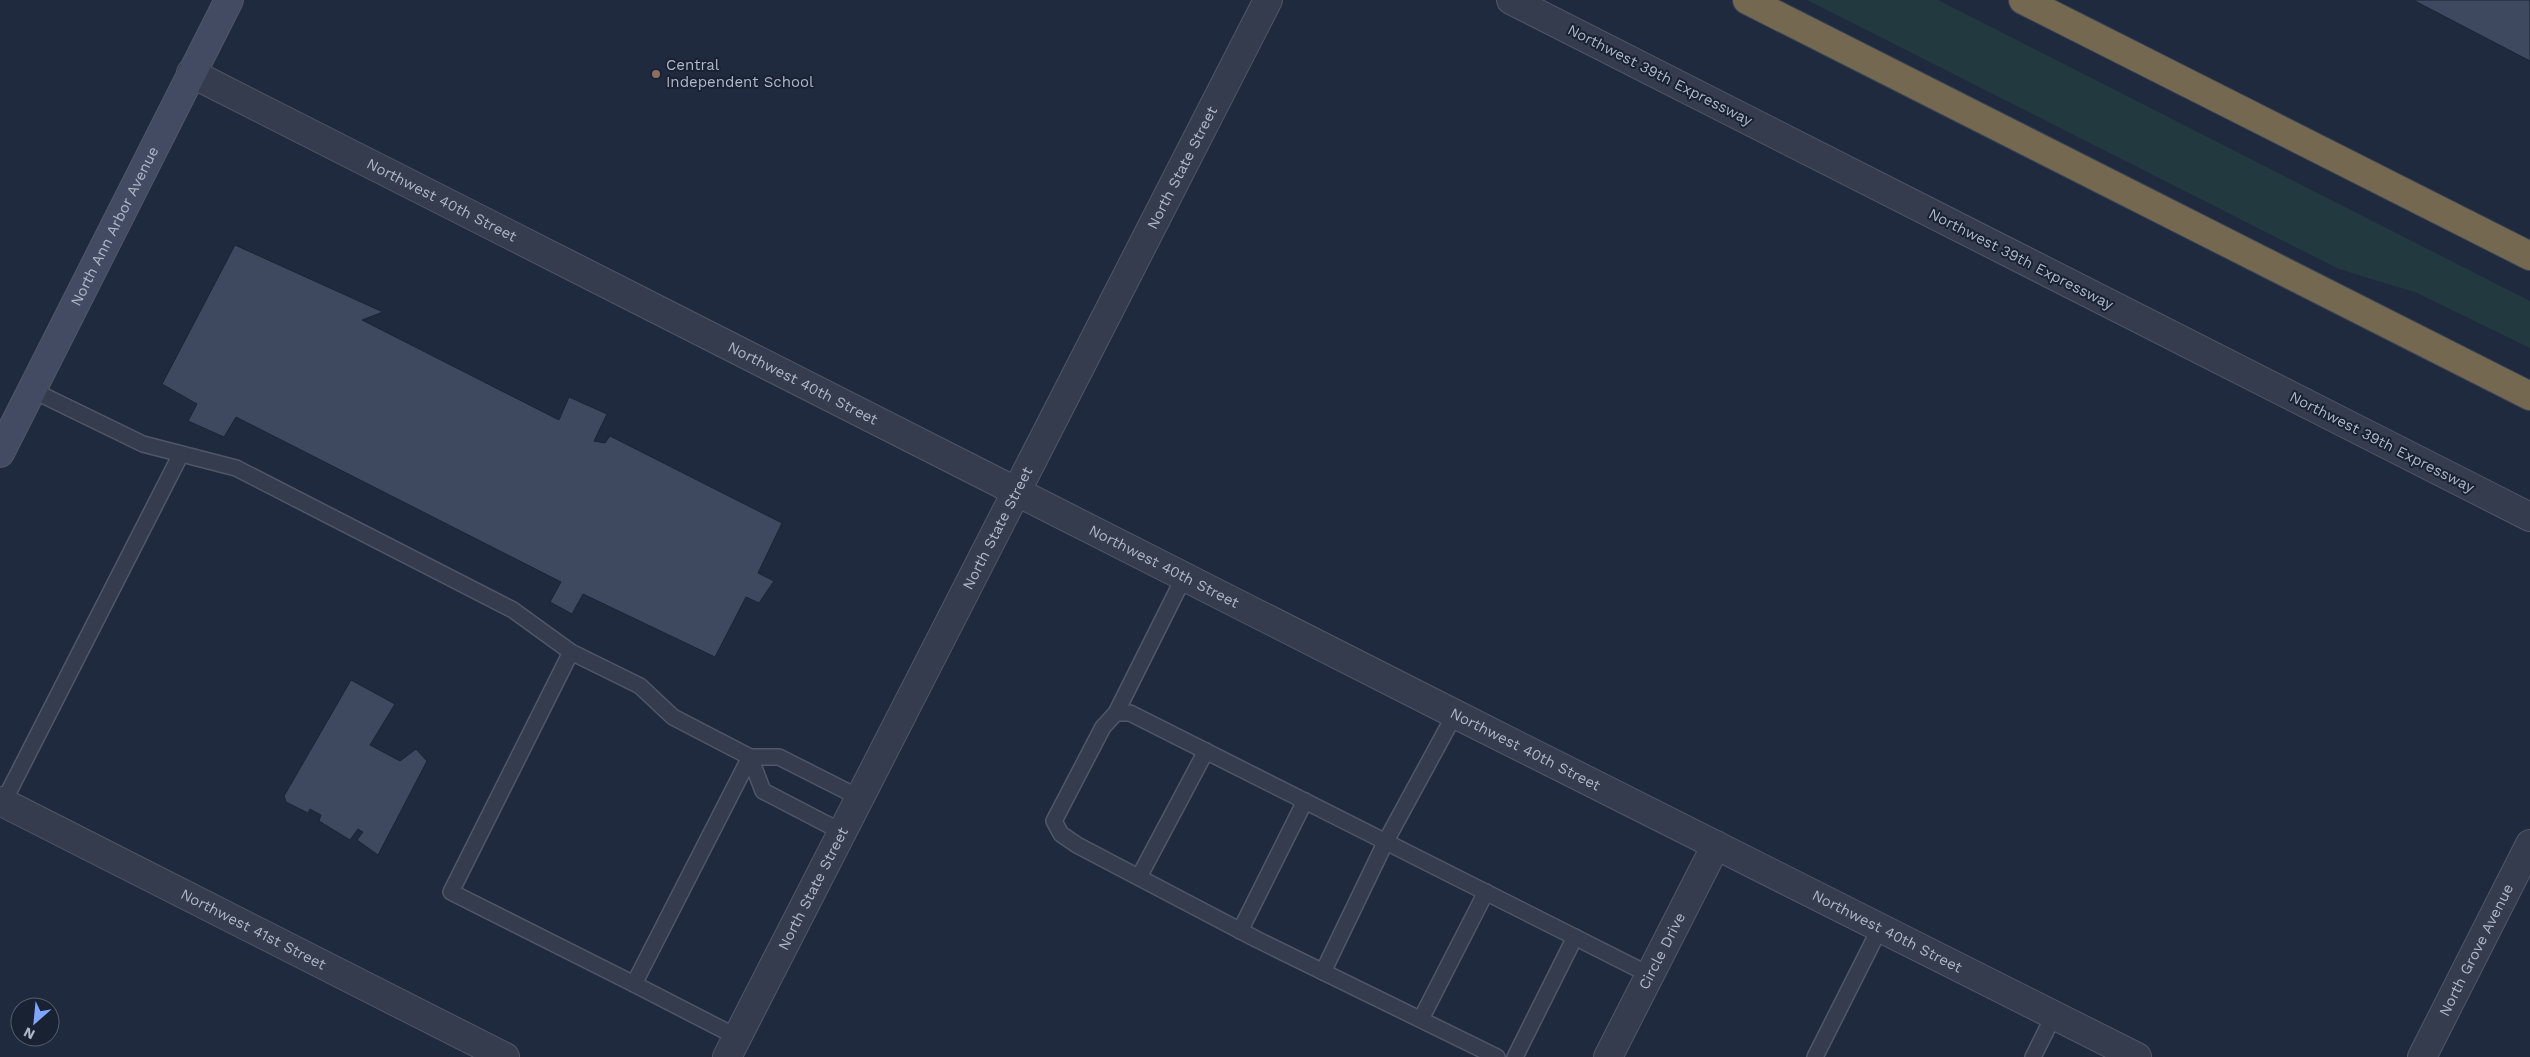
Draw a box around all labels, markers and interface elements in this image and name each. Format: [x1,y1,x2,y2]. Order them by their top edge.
street label: Northwest 39th Expressway [1565,20,1756,130]
place label: Central Independent School [666,56,814,91]
marker: Central Independent School [650,68,662,80]
street label: North State Street [1143,103,1221,232]
street label: North Ann Arbor Avenue [67,143,162,309]
street label: Northwest 40th Street [364,155,520,246]
street label: Northwest 39th Expressway [1926,204,2117,314]
street label: Northwest 40th Street [725,338,881,429]
street label: Northwest 39th Expressway [2287,387,2478,497]
street label: North State Street [959,463,1037,593]
street label: Northwest 40th Street [1086,521,1243,612]
street label: Northwest 40th Street [1447,704,1604,795]
street label: North State Street [774,824,852,953]
street label: North Grove Avenue [2435,881,2517,1019]
street label: Northwest 41st Street [178,885,330,974]
street label: Northwest 40th Street [1809,886,1966,977]
street label: Circle Drive [1635,909,1689,993]
north arrow [10,997,60,1047]
text: N [21,1024,37,1043]

